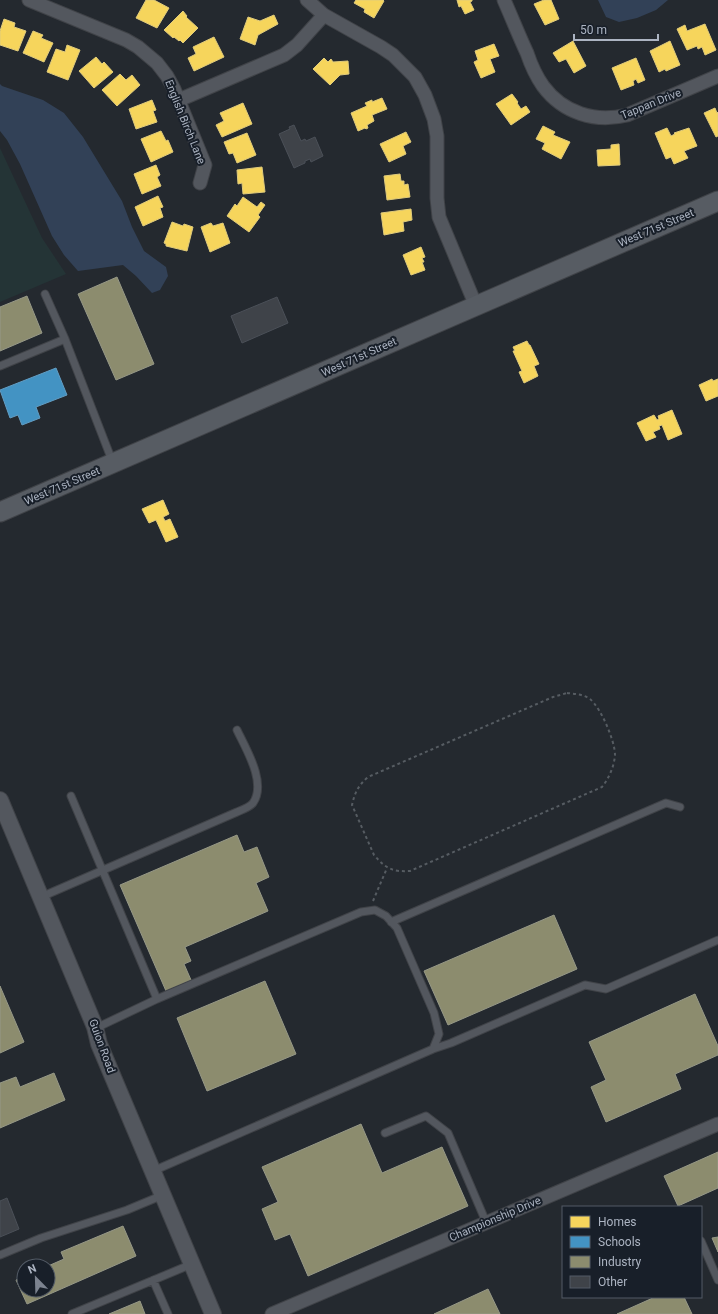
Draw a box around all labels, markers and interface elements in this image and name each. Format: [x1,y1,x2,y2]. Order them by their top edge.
scale bar [574,16,658,42]
text: 50 m [580,23,607,37]
street label: English Birch Lane [162,78,208,166]
street label: Tappan Drive [619,86,683,122]
street label: West 71st Street [616,206,696,250]
street label: West 71st Street [319,334,399,379]
street label: West 71st Street [22,464,102,508]
street label: Guion Road [86,1017,118,1075]
street label: Championship Drive [447,1194,543,1244]
legend [562,1206,702,1298]
text: Homes [598,1215,636,1229]
text: Schools [598,1235,641,1249]
text: Industry [598,1255,642,1269]
north arrow [16,1258,56,1298]
text: N [26,1262,39,1277]
text: Other [598,1275,627,1289]

